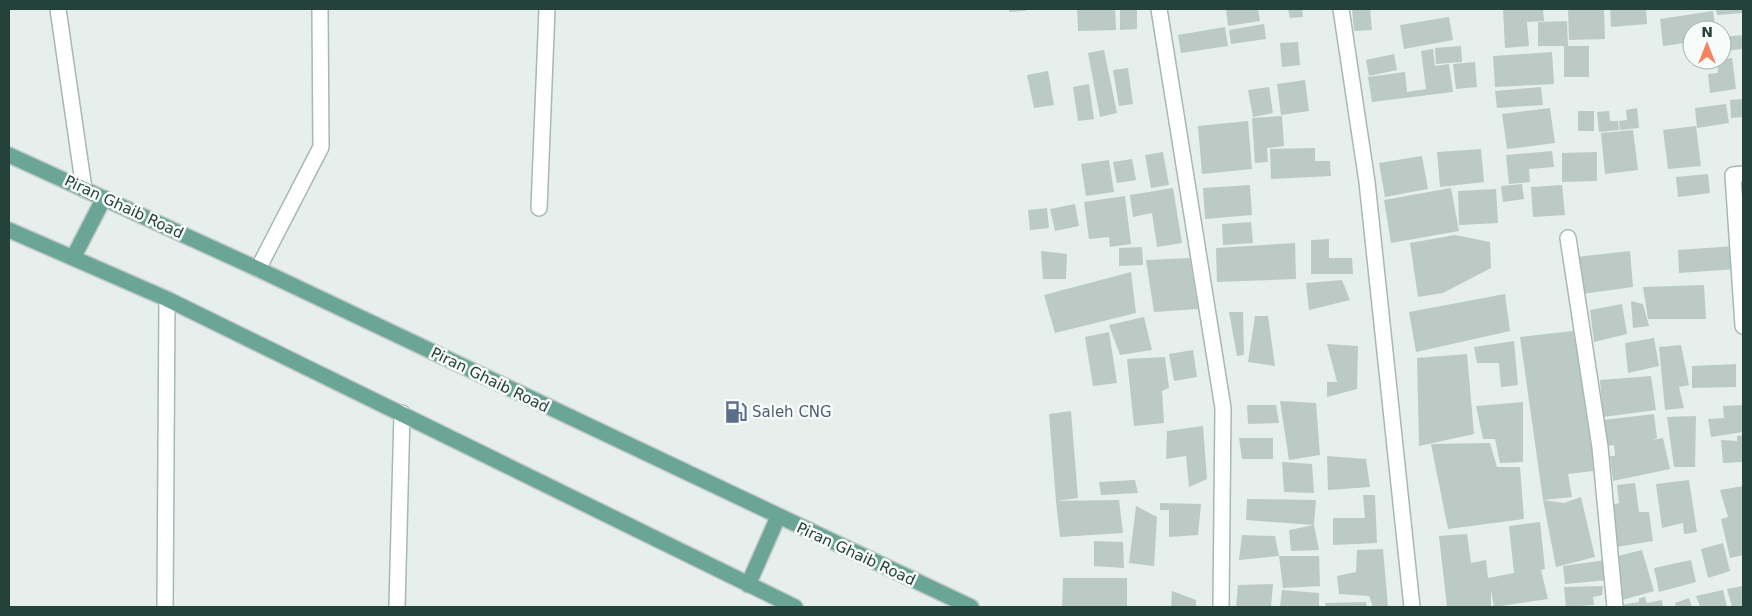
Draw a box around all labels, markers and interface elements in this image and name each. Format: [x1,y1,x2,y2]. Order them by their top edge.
north arrow [1682,20,1732,70]
text: N [1701,24,1713,40]
street label: Piran Ghaib Road [62,172,186,242]
street label: Piran Ghaib Road [428,344,552,416]
fuel station icon: Saleh CNG [723,399,749,425]
place label: Saleh CNG [752,403,832,421]
street label: Piran Ghaib Road [794,519,918,589]

